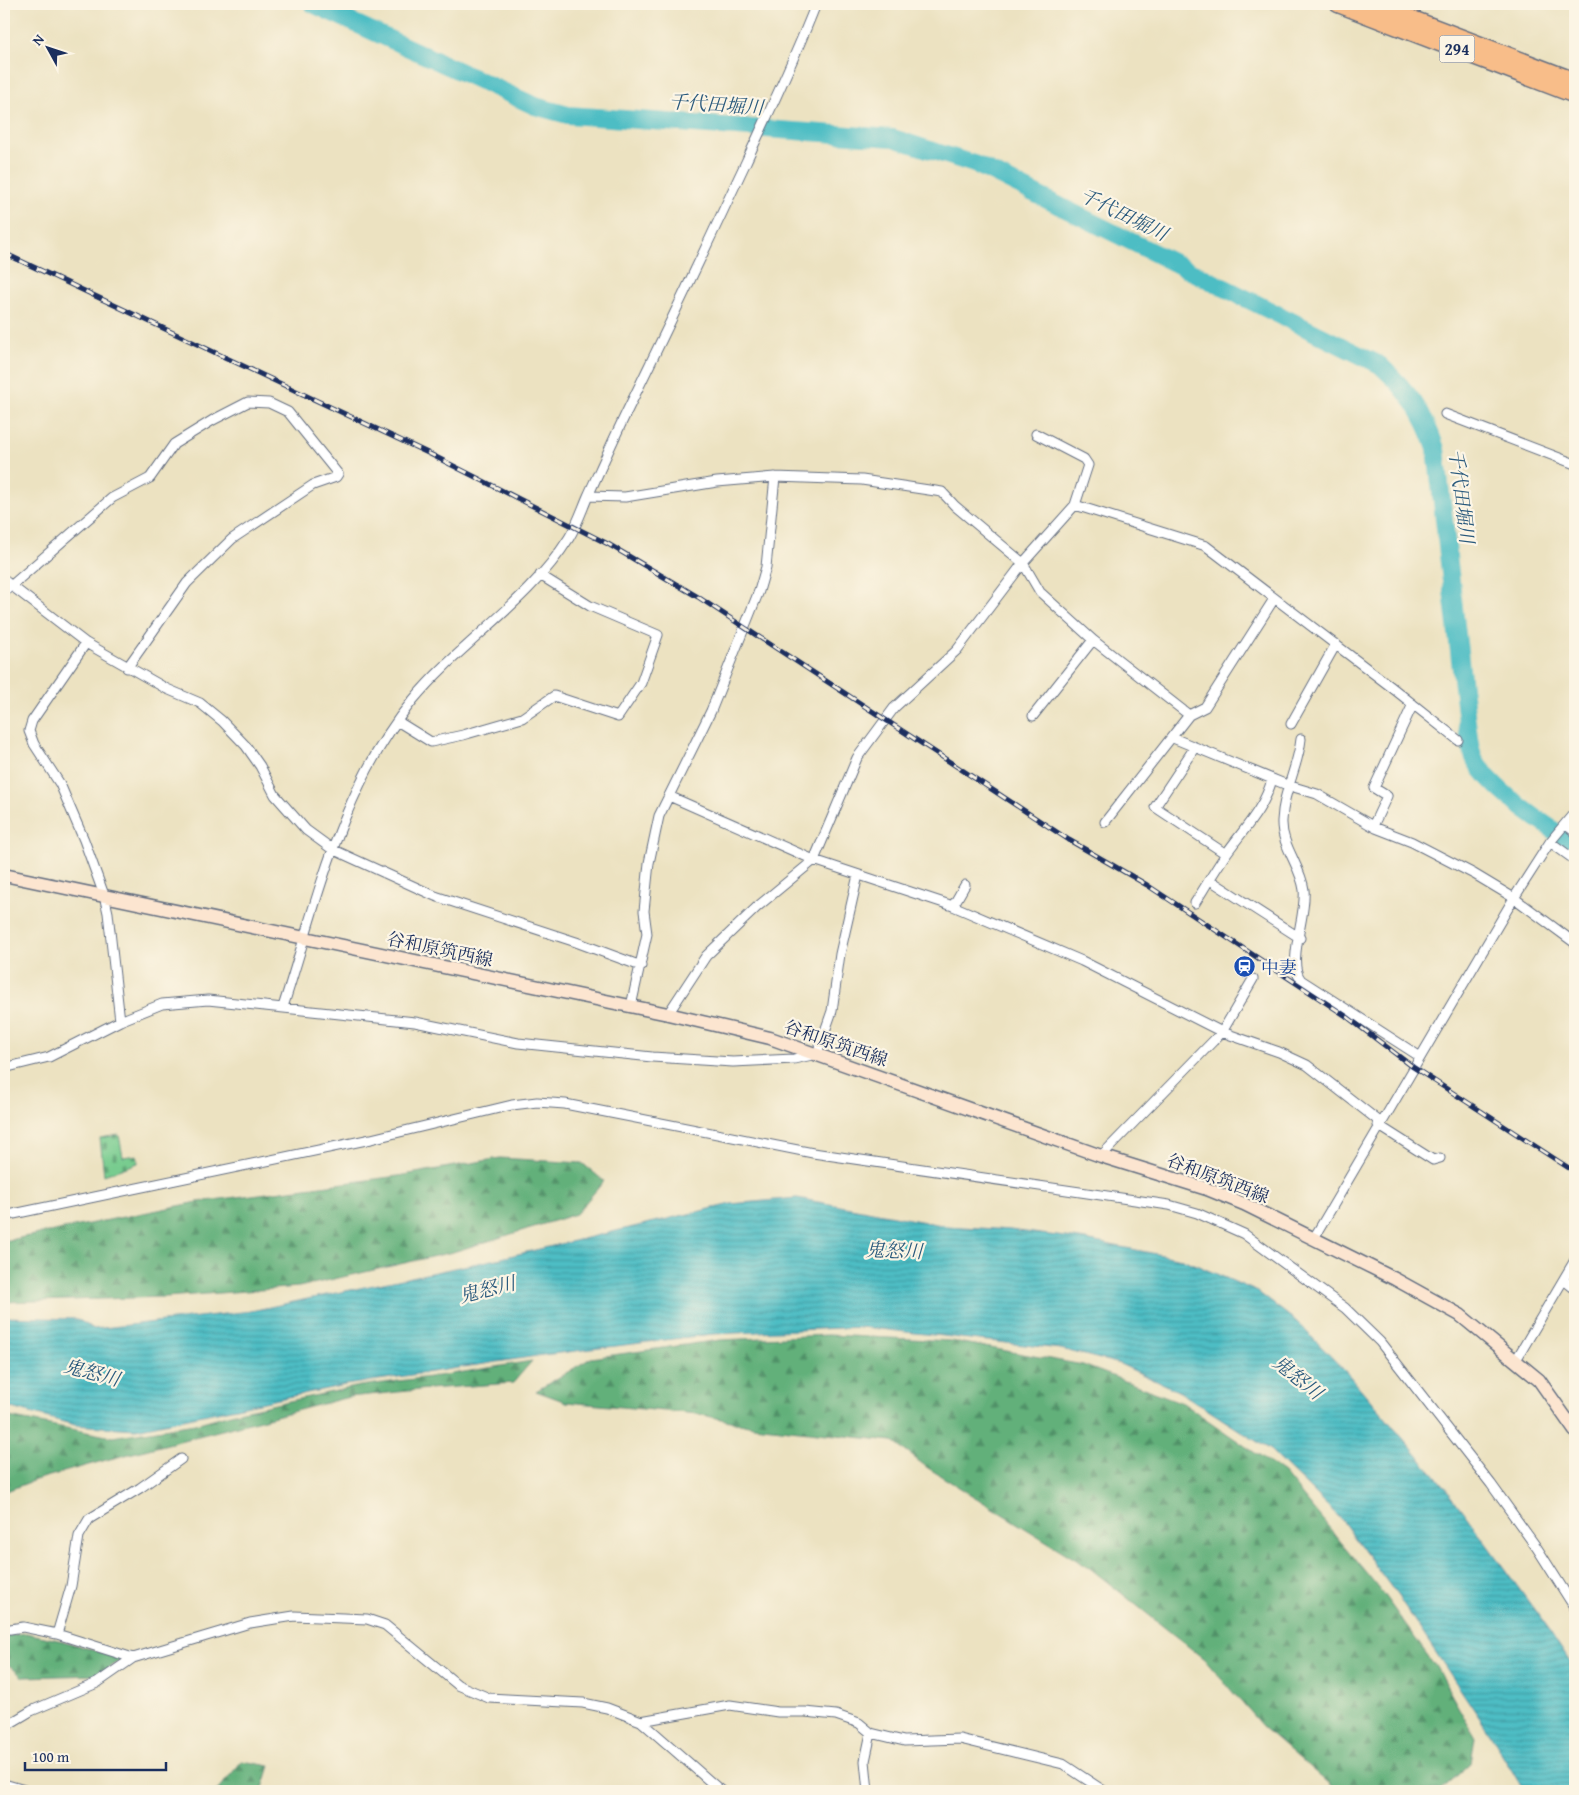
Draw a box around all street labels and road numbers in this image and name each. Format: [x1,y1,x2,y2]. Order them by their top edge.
road number: 294 [1440,36,1474,62]
street label: 谷和原筑西線 [384,925,496,973]
street label: 谷和原筑西線 [781,1013,891,1073]
street label: 谷和原筑西線 [1163,1146,1273,1210]

